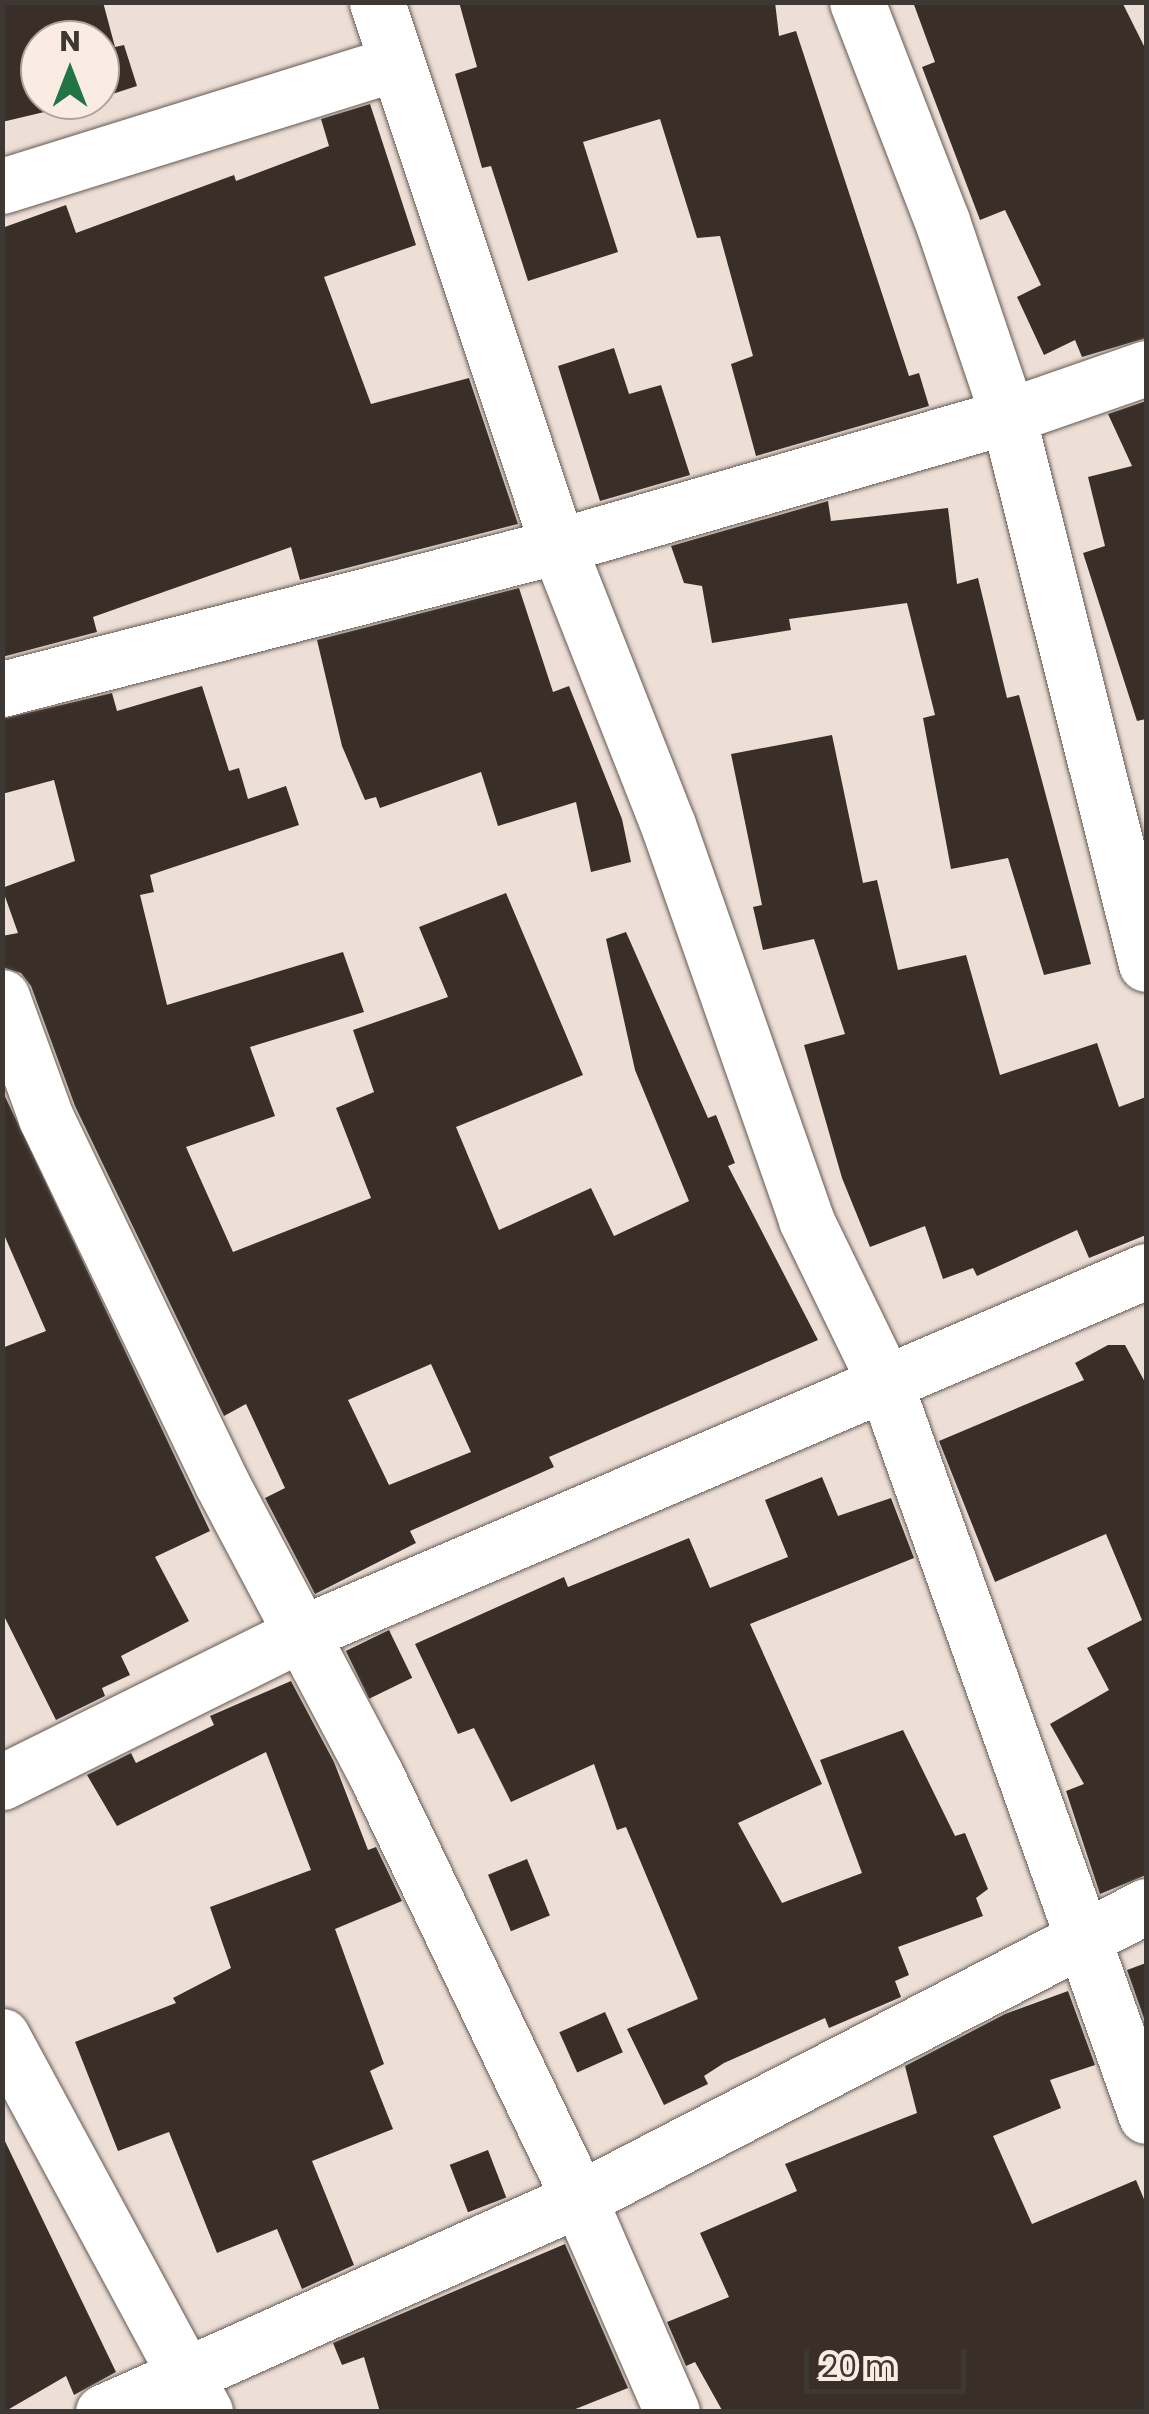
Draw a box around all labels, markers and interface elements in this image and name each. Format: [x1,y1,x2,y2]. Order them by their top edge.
north arrow [20,20,120,120]
text: N [59,22,81,61]
scale bar [809,2329,972,2391]
text: 20 m [821,2345,896,2388]

